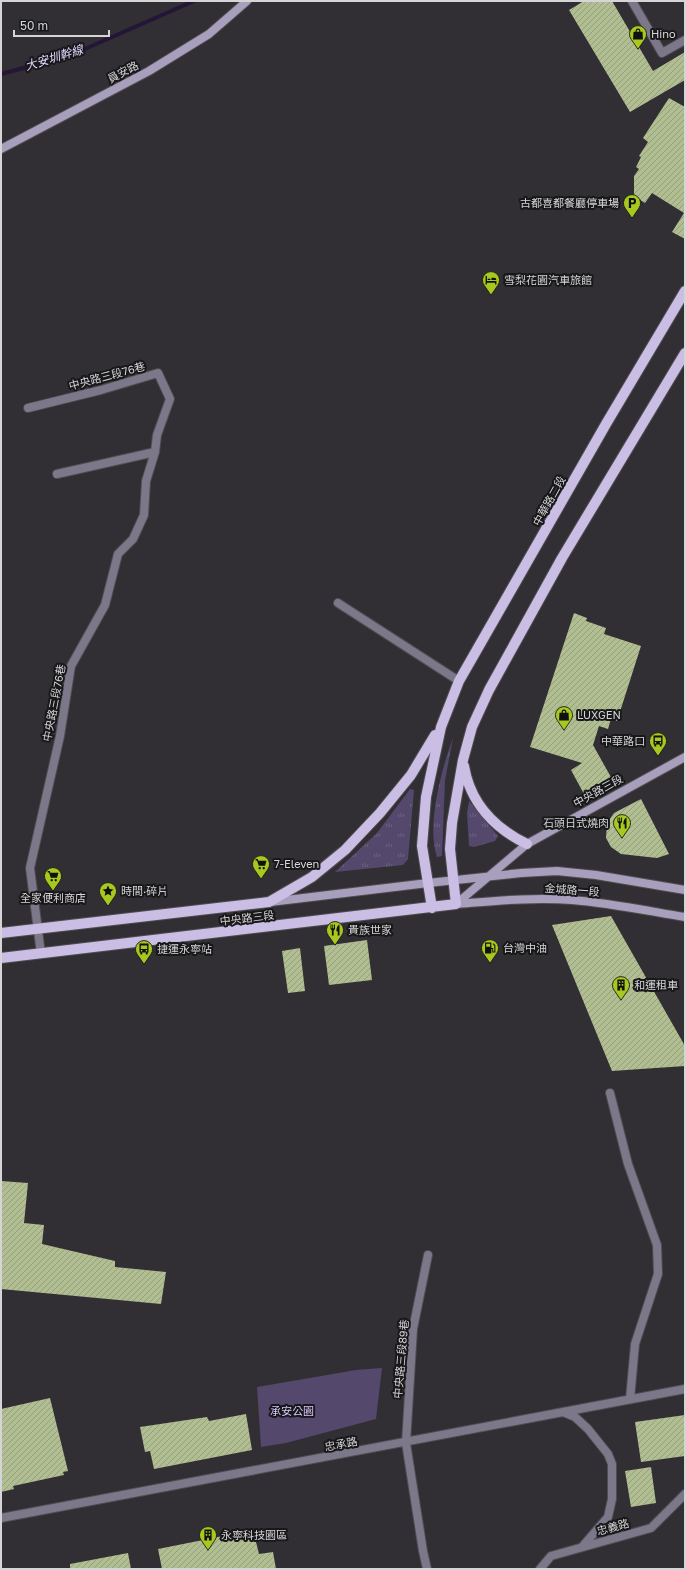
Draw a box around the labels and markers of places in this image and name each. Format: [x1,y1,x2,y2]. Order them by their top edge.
shop icon: Hino [628,24,648,49]
place label: Hino [651,27,676,40]
parking icon: 古都喜都餐廳停車場 [622,193,642,218]
place label: 古都喜都餐廳停車場 [520,196,619,209]
hotel icon: 雪梨花園汽車旅館 [481,270,501,295]
place label: 雪梨花園汽車旅館 [504,273,592,286]
shop icon: LUXGEN [554,705,574,730]
place label: LUXGEN [577,708,621,721]
bus stop icon: 中華路口 [648,731,668,756]
place label: 中華路口 [601,734,645,747]
restaurant icon: 石頭日式燒肉 [612,813,632,838]
place label: 石頭日式燒肉 [543,816,609,829]
supermarket icon: 7-Eleven [251,854,271,879]
place label: 7-Eleven [274,857,319,870]
supermarket icon: 全家便利商店 [43,866,63,891]
place icon: 時間·碎片 [98,881,118,906]
place label: 時間·碎片 [121,884,168,897]
place label: 全家便利商店 [20,891,86,904]
restaurant icon: 貴族世家 [325,920,345,945]
place label: 貴族世家 [348,923,392,936]
fuel station icon: 台灣中油 [480,938,500,963]
bus stop icon: 捷運永寧站 [134,939,154,964]
place label: 台灣中油 [503,941,547,954]
place label: 捷運永寧站 [157,942,212,955]
building icon: 和運租車 [611,975,631,1000]
place label: 和運租車 [634,978,678,991]
building icon: 永寧科技園區 [198,1525,218,1550]
place label: 永寧科技園區 [221,1528,287,1541]

